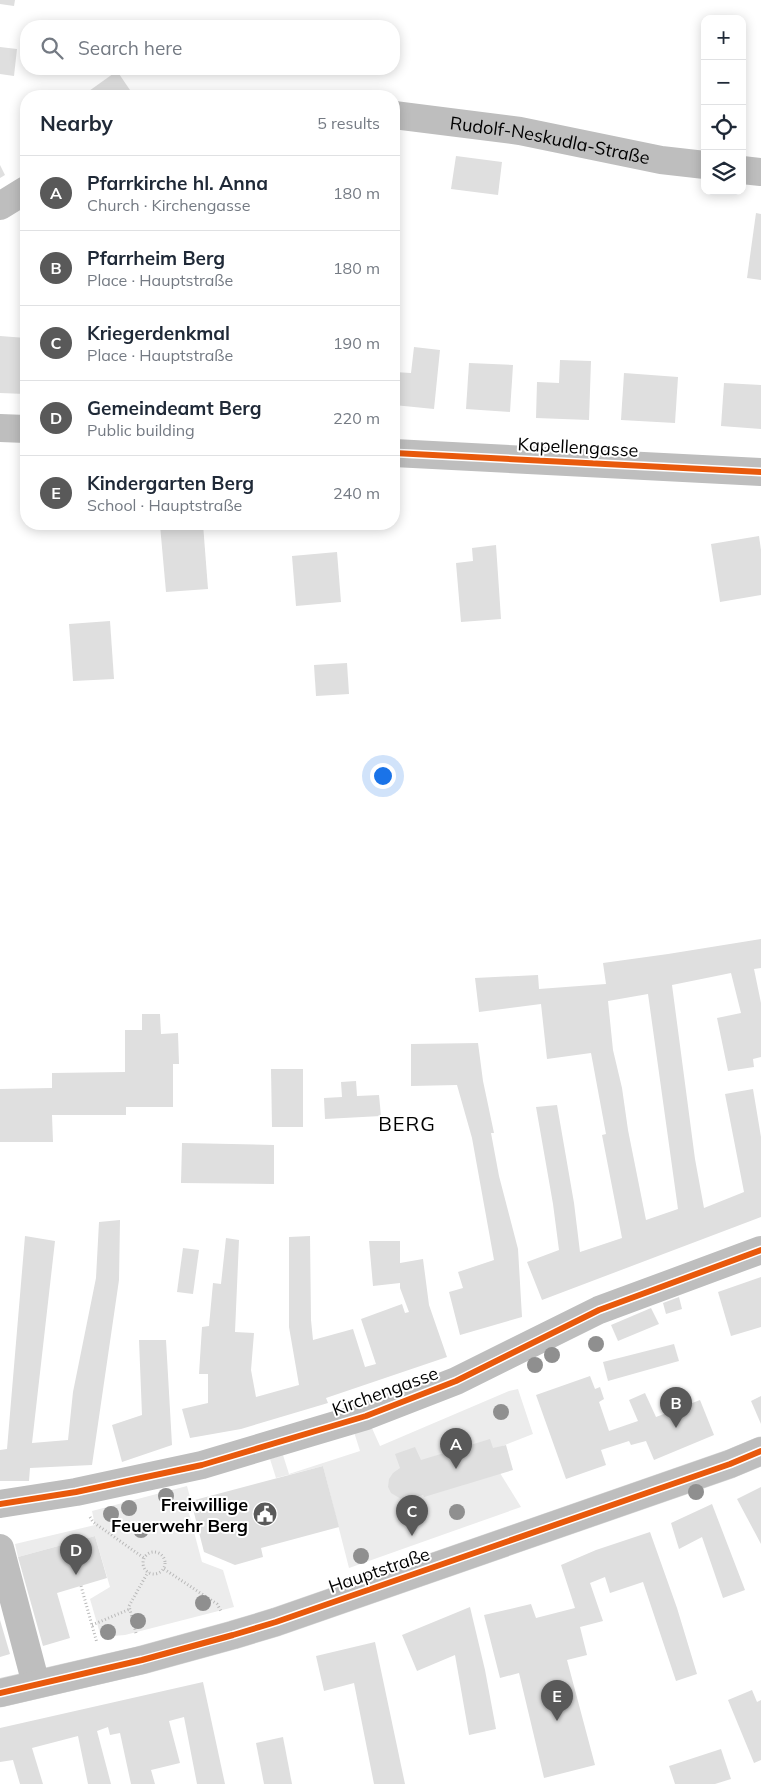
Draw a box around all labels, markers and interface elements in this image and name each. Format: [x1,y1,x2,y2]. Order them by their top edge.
map controls [701,15,746,195]
button: + [701,15,746,60]
search box [20,20,400,75]
icon: search [38,34,66,62]
text: Search here [78,36,182,60]
button: − [701,60,746,105]
button: locate [701,105,746,150]
text: Nearby [40,110,113,136]
street label: Rudolf-Neskudla-Straße [449,111,652,169]
text: 5 results [317,113,380,133]
button: layers [701,150,746,195]
text: Pfarrkirche hl. Anna [87,171,268,195]
text: A [50,183,62,203]
text: 180 m [333,183,380,203]
text: Church · Kirchengasse [87,195,250,215]
text: Pfarrheim Berg [87,246,225,270]
text: B [50,258,62,278]
text: 180 m [333,258,380,278]
text: Place · Hauptstraße [87,270,233,290]
text: Kriegerdenkmal [87,321,230,345]
text: C [51,333,61,353]
text: 190 m [333,333,380,353]
text: Place · Hauptstraße [87,345,233,365]
text: Gemeindeamt Berg [87,396,262,420]
text: D [50,408,62,428]
text: 220 m [333,408,380,428]
text: Public building [87,420,195,440]
street label: Kapellengasse [517,432,639,462]
text: Kindergarten Berg [87,471,254,495]
text: E [51,483,61,503]
text: 240 m [333,483,380,503]
text: School · Hauptstraße [87,495,242,515]
your location [370,763,396,789]
district label: BERG [378,1111,436,1136]
street label: Kirchengasse [329,1361,441,1421]
pin: B [660,1387,692,1428]
pin: A [440,1428,472,1469]
place label: Freiwillige Feuerwehr Berg [111,1493,248,1537]
pin: C [396,1495,428,1536]
public building icon: Freiwillige Feuerwehr Berg [252,1501,278,1527]
pin: D [60,1534,92,1575]
street label: Hauptstraße [325,1542,433,1598]
pin: E [541,1680,573,1721]

